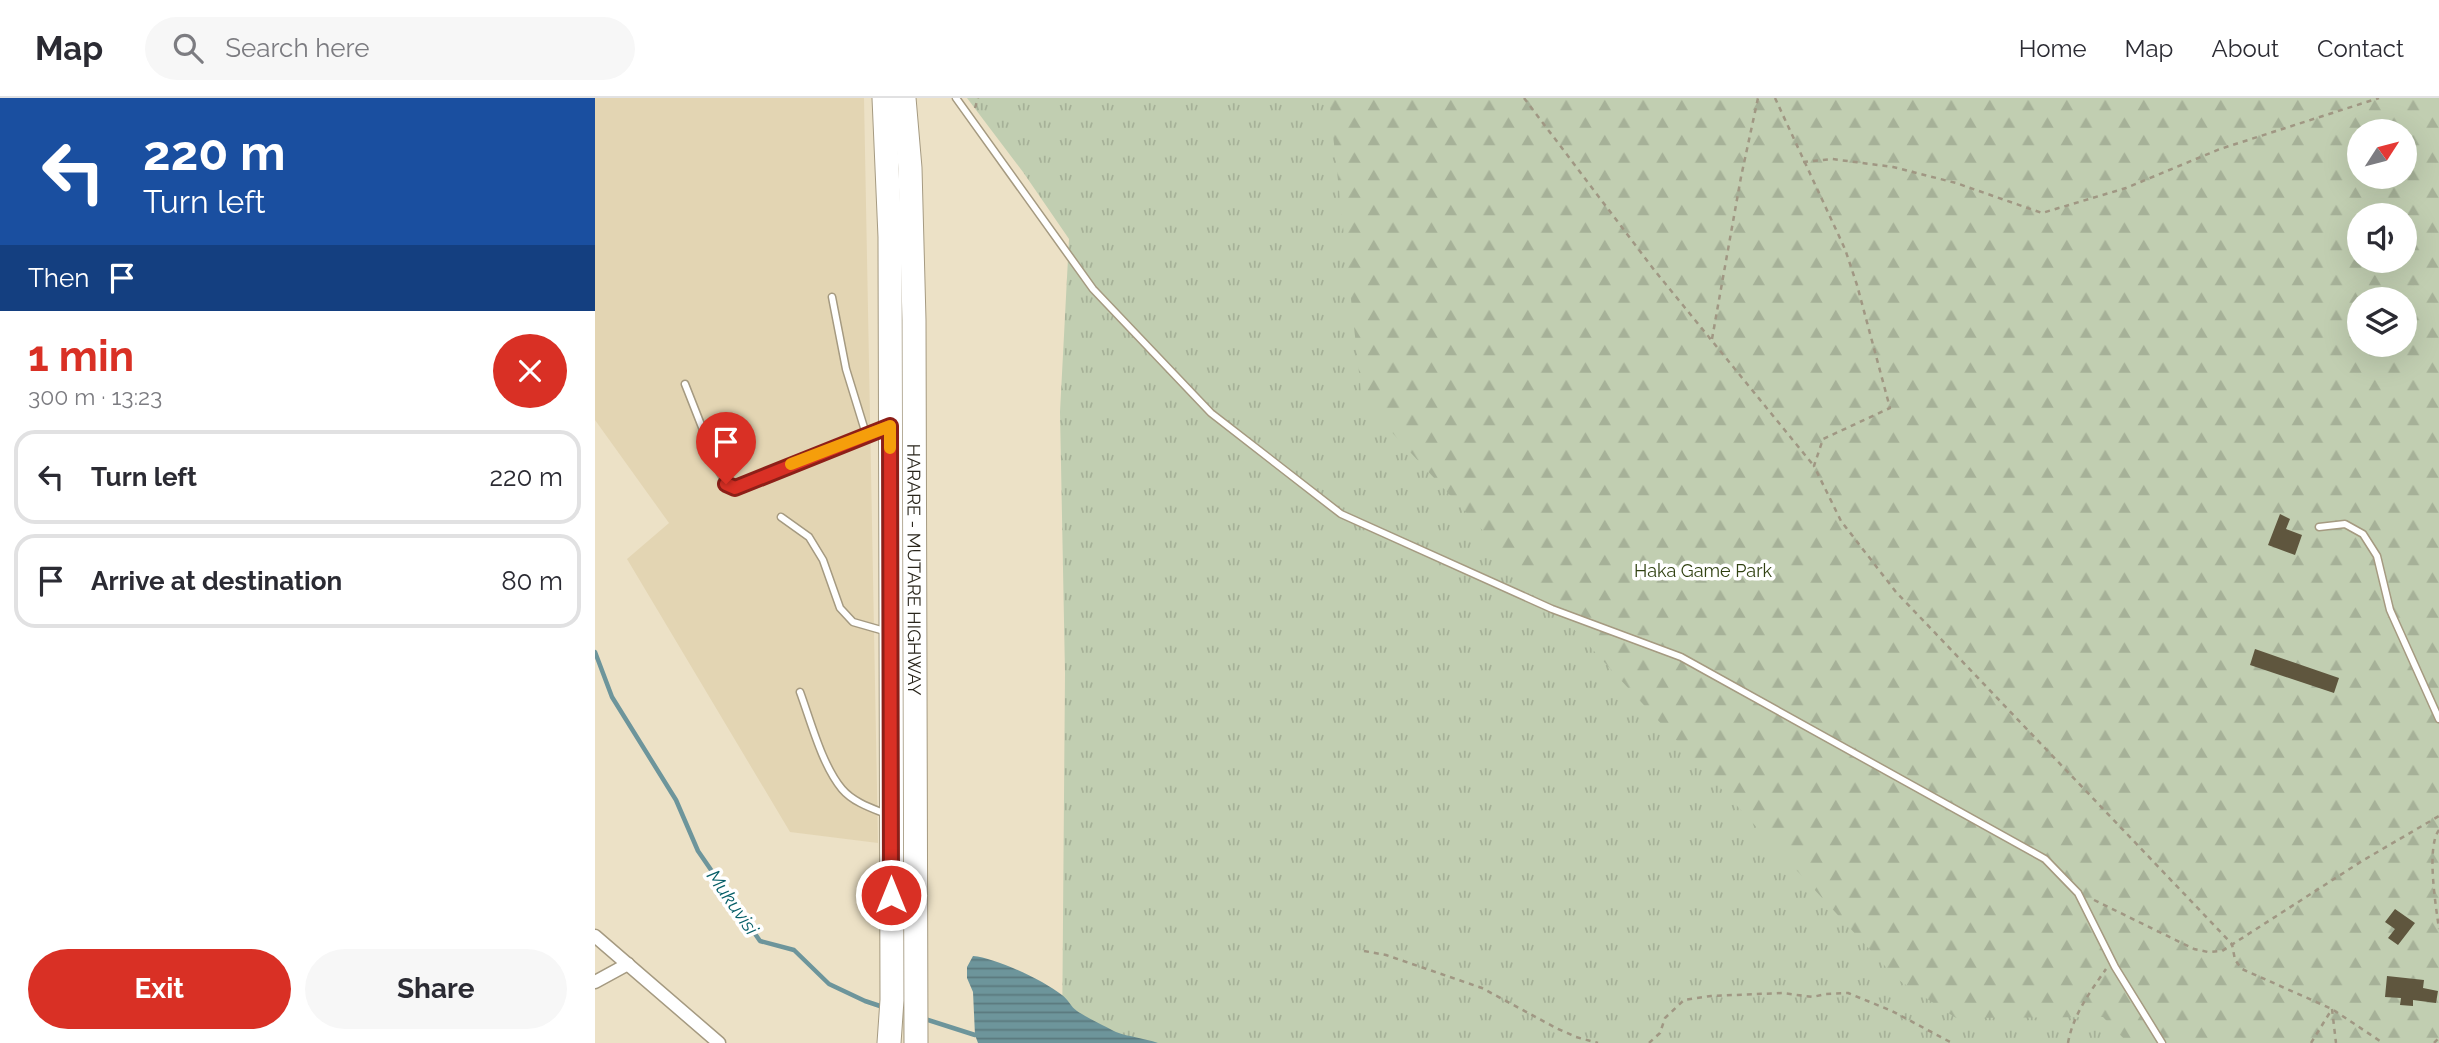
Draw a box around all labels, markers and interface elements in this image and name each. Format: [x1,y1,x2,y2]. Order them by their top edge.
search box [145,17,635,80]
text: Map [35,29,103,68]
icon: search [169,29,207,67]
text: Search here [225,33,370,63]
text: Home [2019,34,2087,63]
text: Map [2125,34,2173,63]
text: About [2211,34,2279,63]
text: Contact [2317,34,2404,63]
north arrow [2347,119,2417,189]
map controls [2347,119,2417,357]
text: 220 m [143,124,286,181]
icon: left [28,126,119,217]
text: Turn left [143,183,265,220]
button: sound [2347,203,2417,273]
icon: arrive [103,259,141,297]
text: Then [28,263,89,293]
button: layers [2347,287,2417,357]
text: 1 min [28,332,134,381]
button: close [493,334,567,408]
text: 300 m · 13:23 [28,383,162,410]
pin [696,412,756,484]
icon: arrive [707,423,745,461]
street label: HARARE - MUTARE HIGHWAY [904,444,926,696]
icon: left [32,458,70,496]
text: Turn left [91,462,197,492]
text: 220 m [489,462,563,492]
park label: Haka Game Park [1634,560,1772,581]
icon: arrive [32,562,70,600]
text: Arrive at destination [91,566,342,596]
text: 80 m [501,566,563,596]
position arrow [854,858,928,932]
water label: Mukuvisi [703,865,764,939]
button: Exit [28,949,291,1029]
button: Share [305,949,567,1029]

